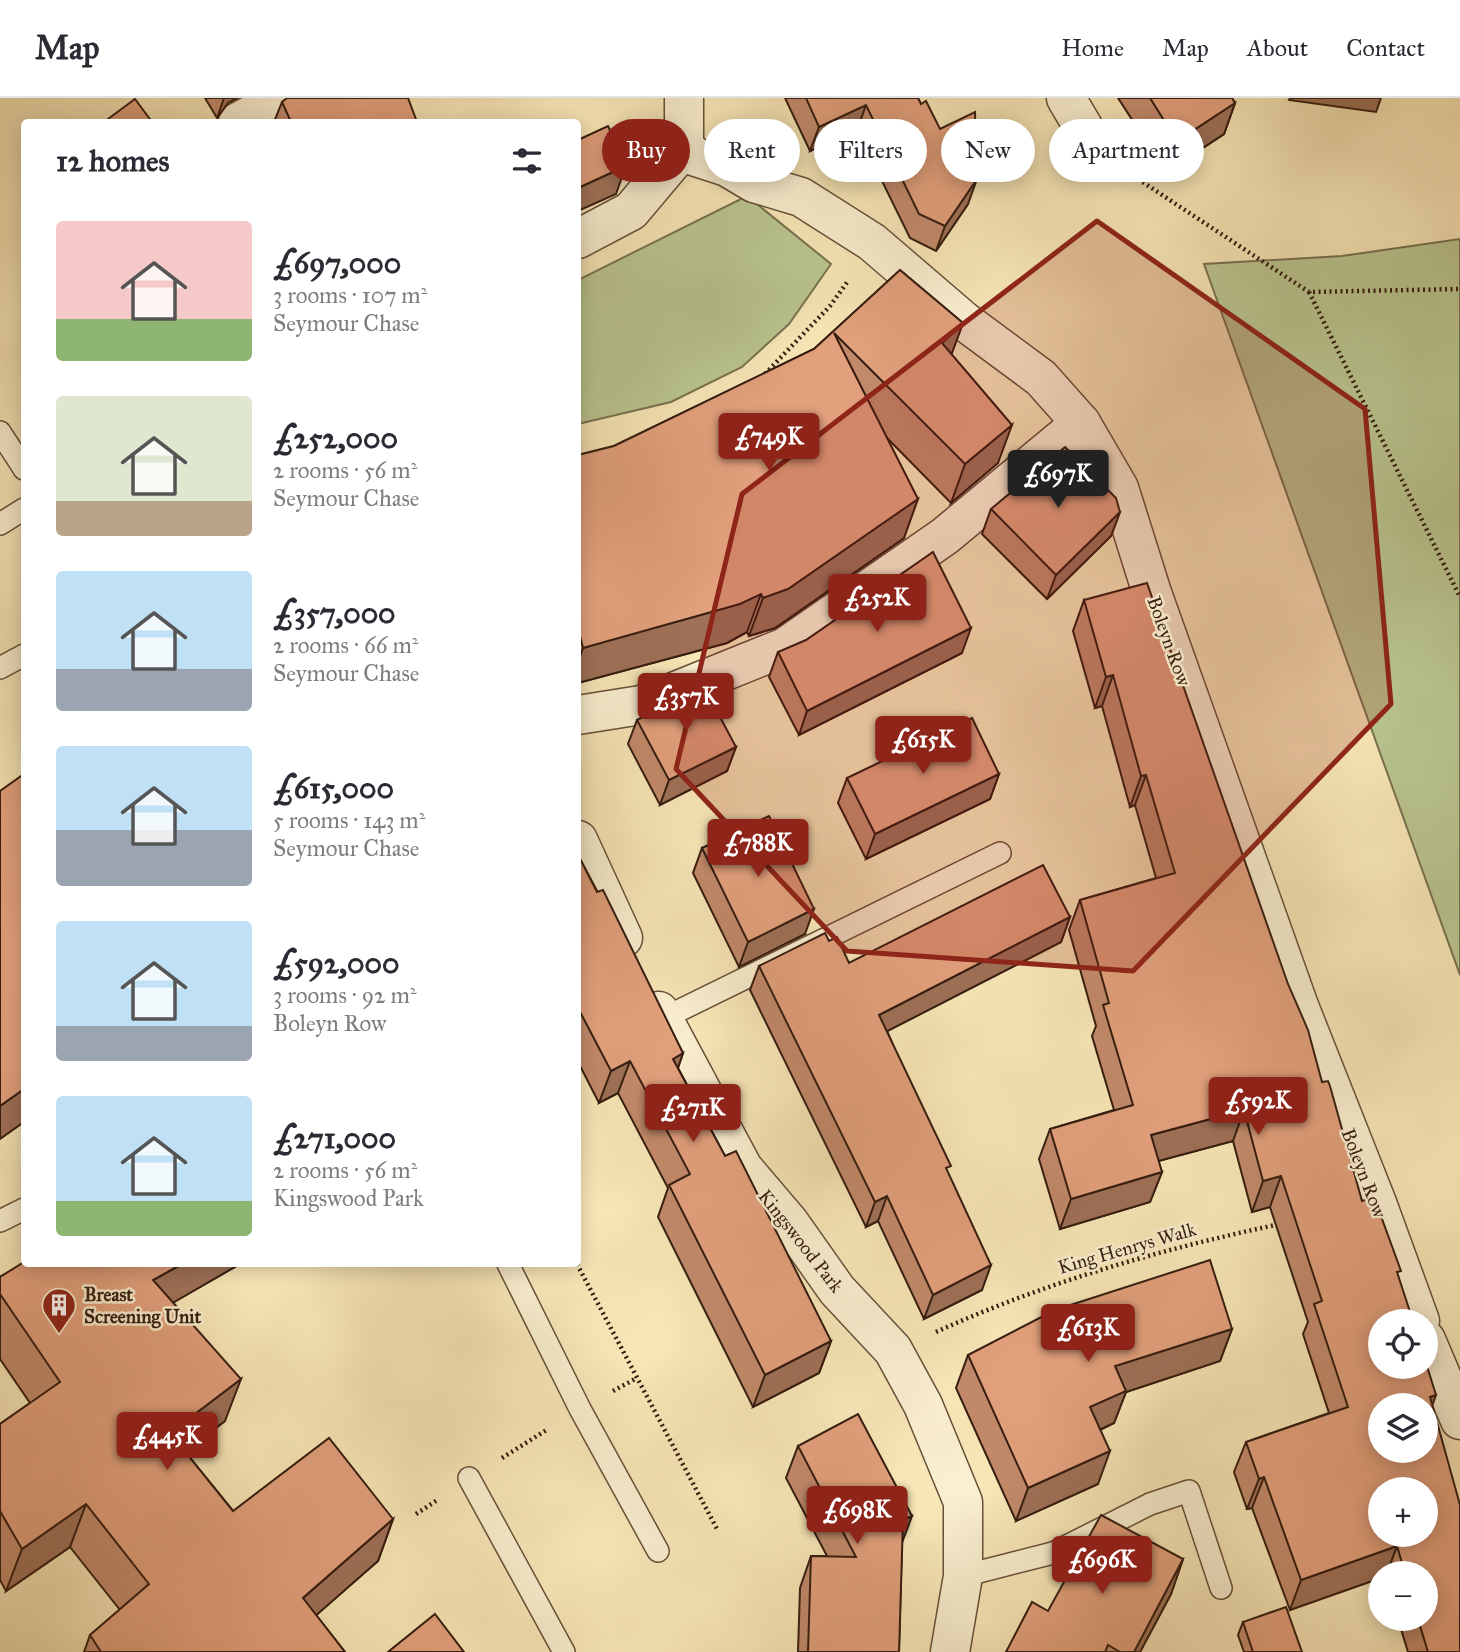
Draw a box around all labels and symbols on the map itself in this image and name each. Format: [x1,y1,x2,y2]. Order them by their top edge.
pin: £749K [720,414,818,473]
pin: £697K [1009,450,1107,510]
pin: £252K [828,574,926,634]
street label: Boleyn Row [1142,593,1196,689]
pin: £357K [637,674,735,733]
pin: £615K [874,716,972,776]
pin: £788K [709,820,807,879]
pin: £592K [1209,1077,1307,1137]
pin: £271K [644,1084,742,1144]
street label: Boleyn Row [1336,1125,1392,1221]
street label: Kingswood Park [753,1185,848,1298]
street label: King Henrys Walk [1055,1217,1199,1280]
place label: Breast Screening Unit [84,1283,201,1329]
building icon: Breast Screening Unit [40,1286,78,1335]
pin: £613K [1039,1304,1137,1364]
pin: £445K [118,1412,216,1472]
pin: £698K [808,1486,906,1546]
pin: £696K [1053,1536,1151,1596]

